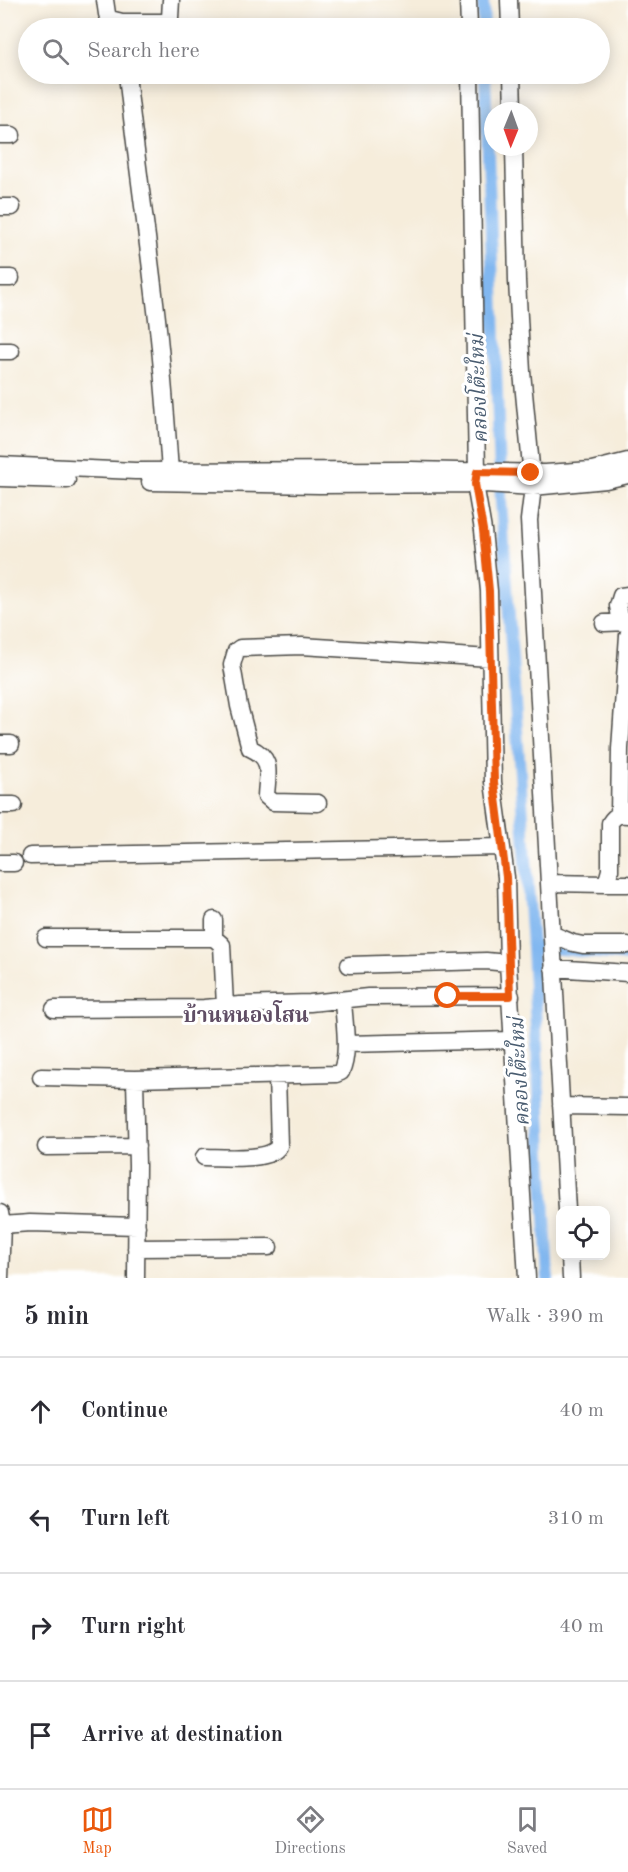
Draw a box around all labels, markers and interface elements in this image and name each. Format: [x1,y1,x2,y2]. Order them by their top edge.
search box [18,18,610,84]
icon: search [39,35,72,68]
text: Search here [87,40,200,62]
north arrow [484,102,538,156]
water label: คลองโต๊ะใหม่ [462,331,492,444]
route end [517,459,543,485]
route start [434,982,460,1008]
district label: บ้านหนองโสน [183,1000,309,1027]
water label: คลองโต๊ะใหม่ [502,1014,534,1127]
map controls [556,1206,610,1260]
button: locate [556,1206,610,1260]
text: 5 min [24,1304,89,1330]
text: Walk · 390 m [485,1307,604,1327]
icon: ahead [24,1395,57,1428]
text: Continue [81,1400,168,1422]
text: 40 m [559,1401,604,1421]
icon: left [24,1503,57,1536]
text: Turn left [81,1508,170,1530]
text: 310 m [548,1509,604,1529]
icon: right [24,1611,57,1644]
text: Turn right [81,1616,185,1638]
text: 40 m [559,1617,604,1637]
icon: arrive [24,1719,57,1752]
text: Arrive at destination [81,1724,283,1746]
tab: Map [81,1803,114,1859]
tab: Directions [275,1803,346,1859]
tab: Saved [507,1803,547,1859]

